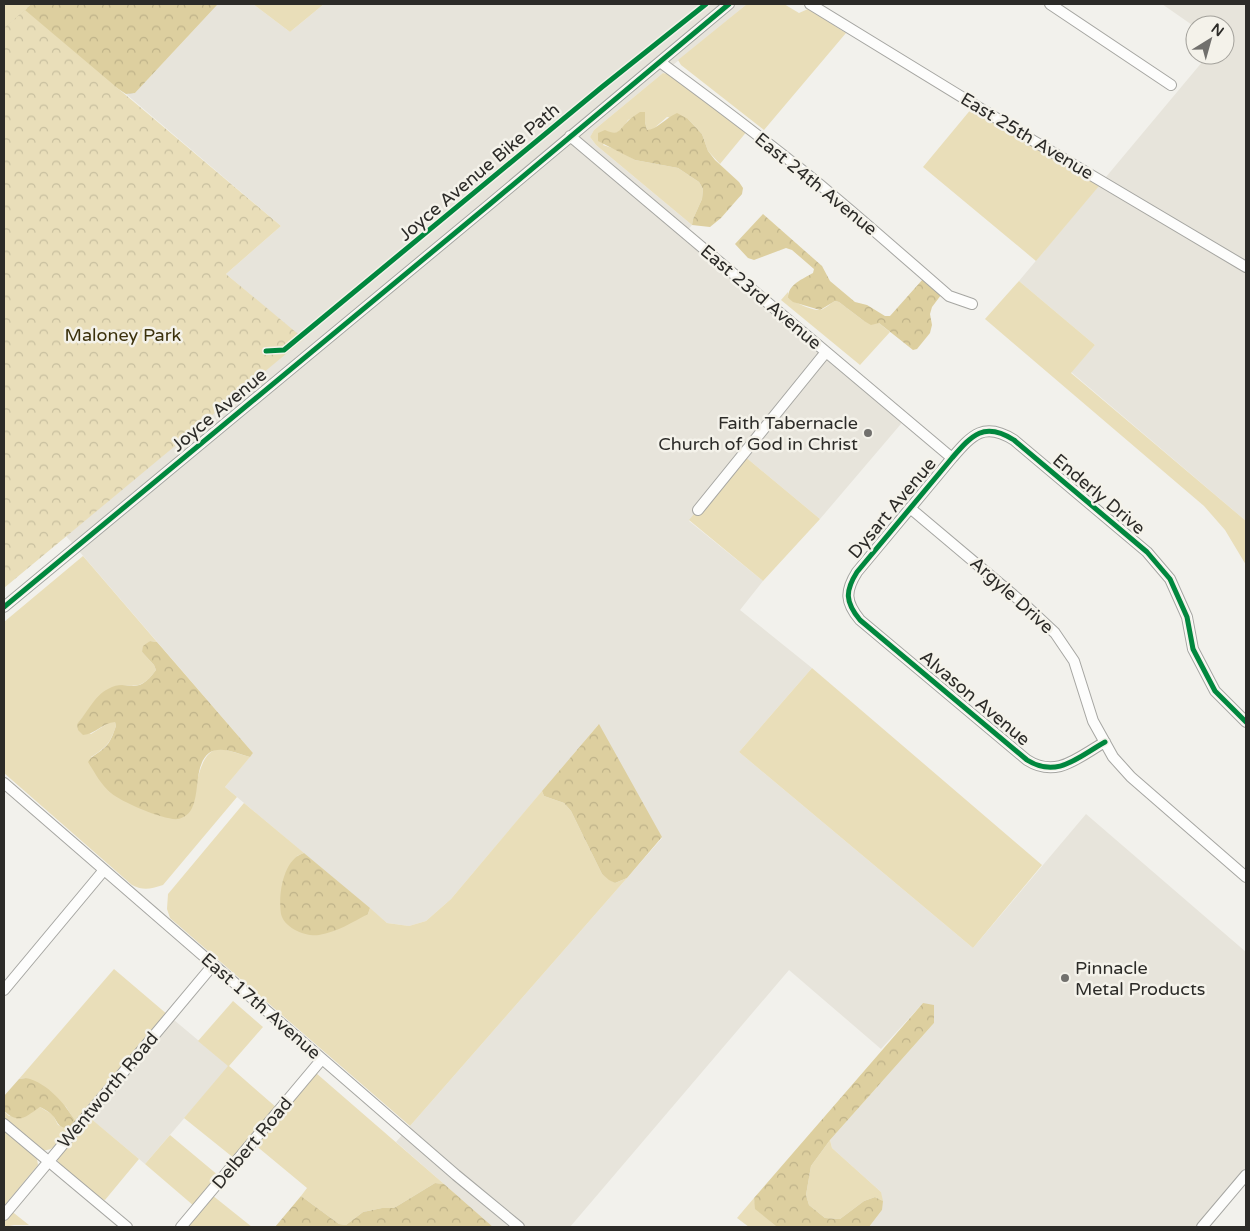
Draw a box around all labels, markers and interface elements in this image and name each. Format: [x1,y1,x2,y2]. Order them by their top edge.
north arrow [1185,15,1235,65]
text: N [1208,20,1227,40]
street label: East 25th Avenue [957,88,1097,184]
street label: Joyce Avenue Bike Path [394,98,564,246]
street label: East 24th Avenue [750,128,882,240]
street label: East 23rd Avenue [696,240,826,354]
park label: Maloney Park [65,324,182,346]
street label: Joyce Avenue [167,364,271,456]
place label: Faith Tabernacle Church of God in Christ [658,412,858,455]
marker: Faith Tabernacle Church of God in Christ [862,427,874,439]
street label: Enderly Drive [1048,449,1150,539]
street label: Dysart Avenue [843,453,941,563]
street label: Argyle Drive [966,552,1058,638]
street label: Alvason Avenue [915,646,1035,750]
street label: East 17th Avenue [197,948,325,1064]
place label: Pinnacle Metal Products [1075,957,1205,1000]
marker: Pinnacle Metal Products [1059,972,1071,984]
street label: Wentworth Road [53,1027,163,1153]
street label: Delbert Road [207,1093,297,1193]

